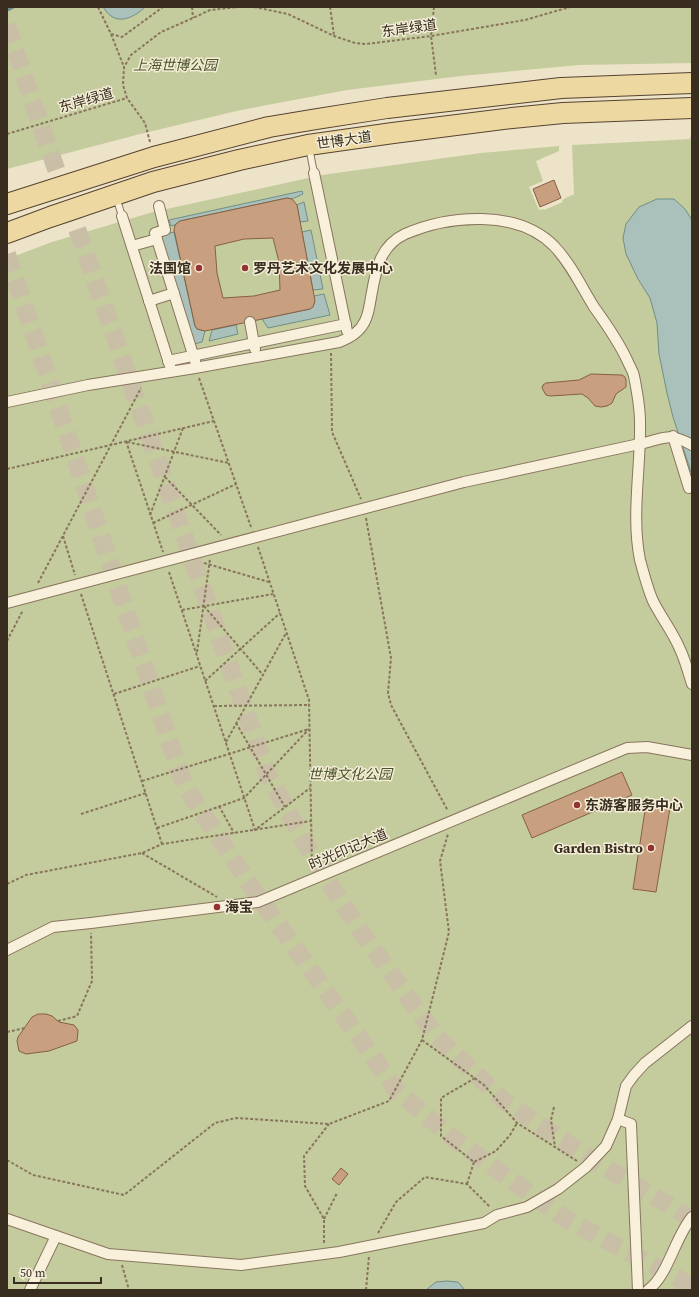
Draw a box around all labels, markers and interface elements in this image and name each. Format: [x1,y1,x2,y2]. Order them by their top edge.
street label: 东岸绿道 [380,14,438,42]
park label: 上海世博公园 [133,55,219,75]
street label: 东岸绿道 [56,83,116,117]
street label: 世博大道 [315,126,373,154]
place label: 法国馆 [149,258,191,278]
place label: 罗丹艺术文化发展中心 [253,258,393,278]
marker: 法国馆 [194,263,204,273]
marker: 罗丹艺术文化发展中心 [240,263,250,273]
park label: 世博文化公园 [308,764,394,784]
place label: 东游客服务中心 [585,795,683,815]
marker: 东游客服务中心 [572,800,582,810]
street label: 时光印记大道 [305,823,391,875]
place label: Garden Bistro [554,838,643,858]
marker: Garden Bistro [646,843,656,853]
place label: 海宝 [225,897,253,917]
marker: 海宝 [212,902,222,912]
scale bar [14,1259,101,1285]
text: 50 m [20,1265,46,1281]

